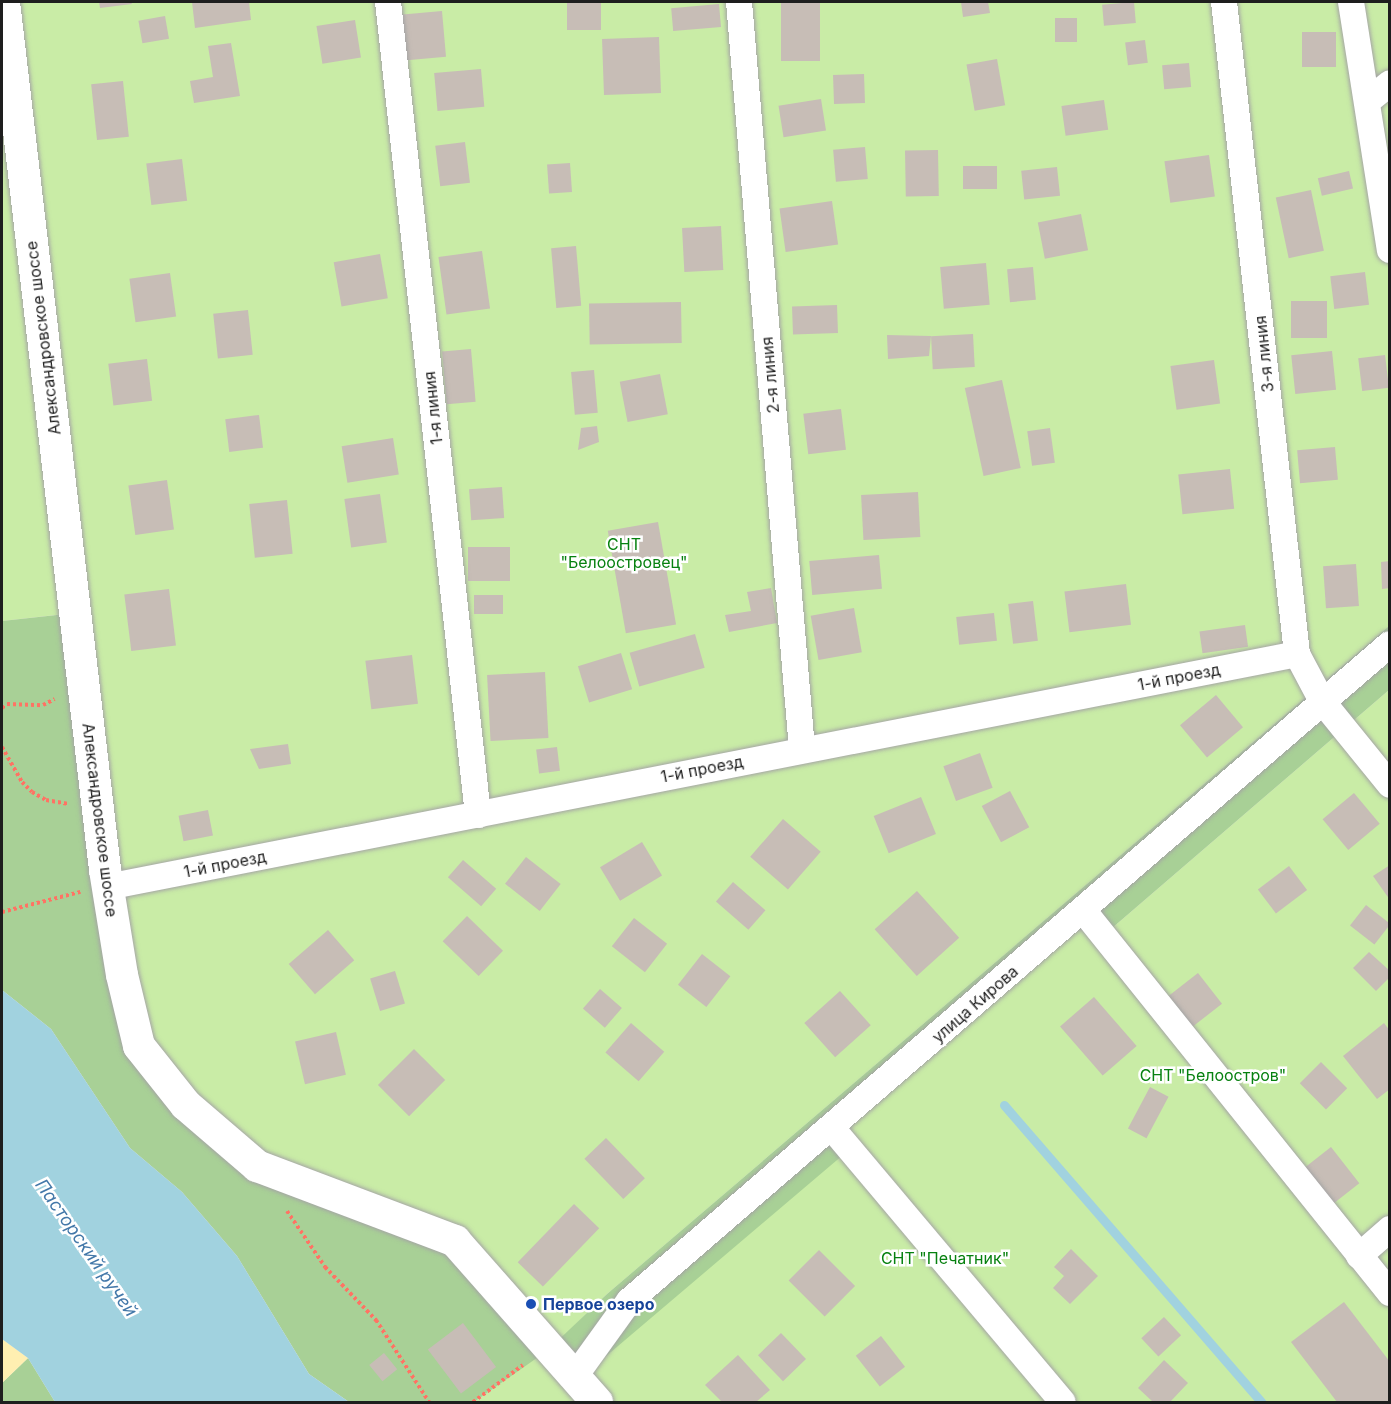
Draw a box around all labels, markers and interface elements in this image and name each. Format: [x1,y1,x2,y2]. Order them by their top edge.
street label: Александровское шоссе [22,240,64,436]
street label: 3-я линия [1250,315,1278,393]
street label: 2-я линия [757,336,783,414]
street label: 1-я линия [420,370,446,446]
park label: СНТ "Белоостровец" [560,534,688,572]
street label: 1-й проезд [1136,660,1222,694]
street label: Александровское шоссе [79,722,121,918]
street label: 1-й проезд [659,752,745,786]
street label: 1-й проезд [182,847,268,881]
street label: улица Кирова [928,961,1022,1047]
park label: СНТ "Белоостров" [1140,1065,1286,1085]
water label: Пасторский ручей [30,1175,142,1321]
park label: СНТ "Печатник" [881,1248,1009,1268]
place label: Первое озеро [543,1294,654,1314]
marker: Первое озеро [524,1297,538,1311]

